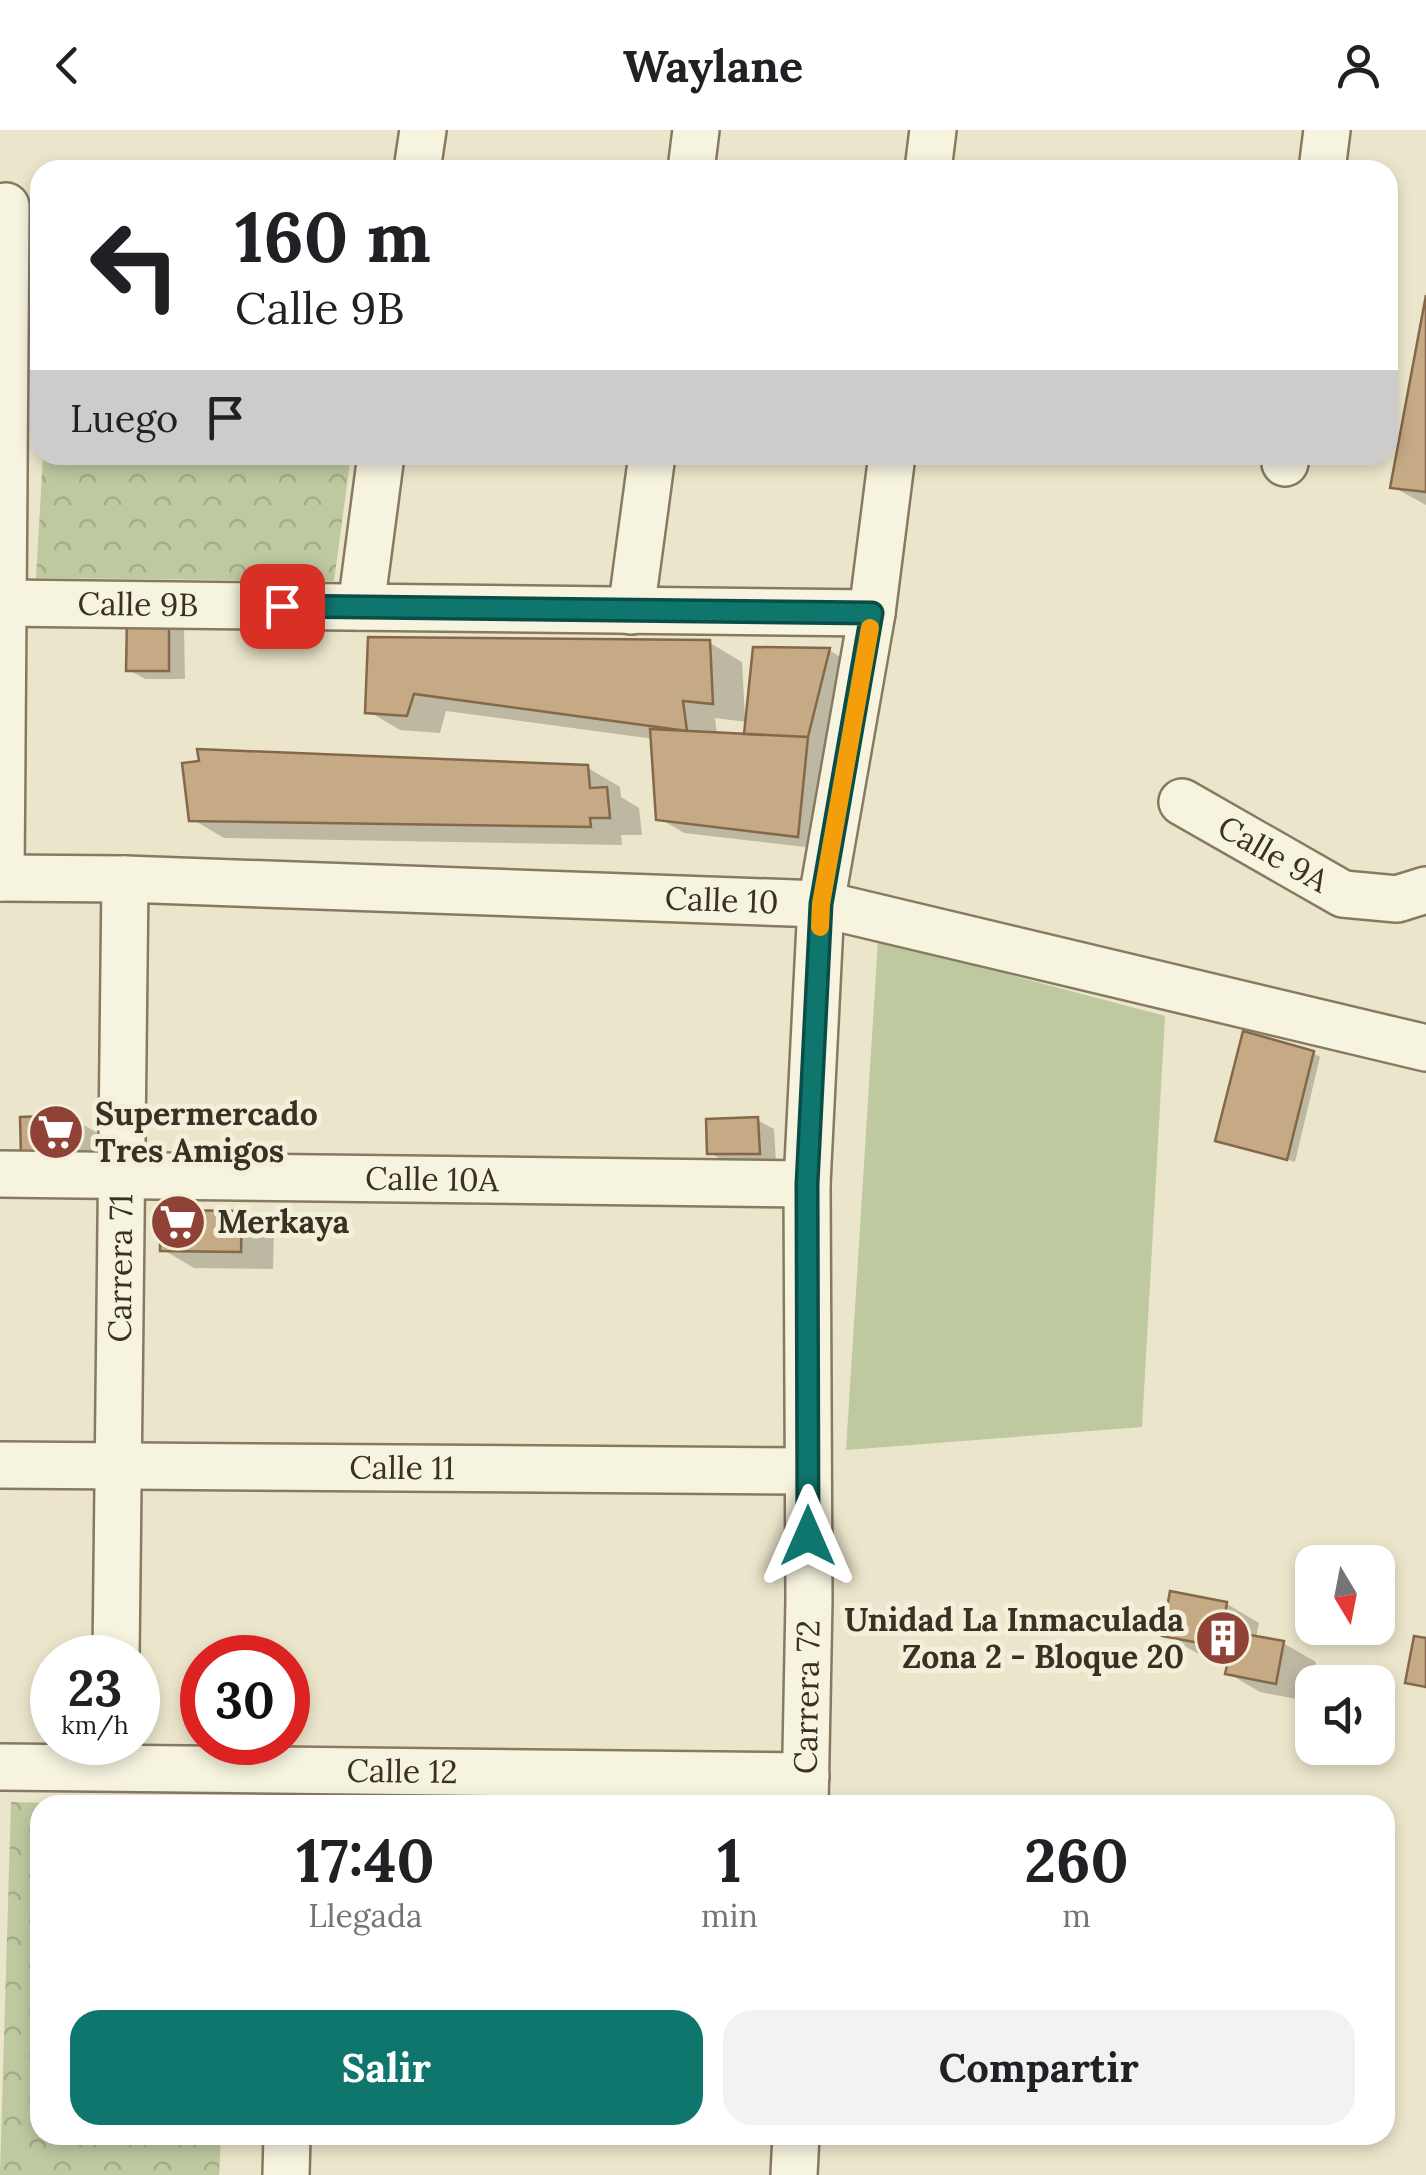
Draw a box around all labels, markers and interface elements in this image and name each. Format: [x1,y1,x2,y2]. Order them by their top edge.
text: Waylane [623,37,803,94]
icon: back [40,38,95,93]
icon: person [1331,38,1386,93]
text: 160 m [235,192,431,281]
icon: left [70,200,200,330]
text: Calle 9B [235,279,404,336]
icon: arrive [198,390,253,445]
text: Luego [70,394,178,442]
pin [240,564,325,649]
icon: arrive [255,579,310,634]
street label: Calle 9B [78,583,198,625]
street label: Calle 9A [1211,806,1337,902]
street label: Calle 10 [664,877,779,922]
place label: Supermercado Tres Amigos [95,1093,318,1171]
supermarket icon: Supermercado Tres Amigos [26,1102,86,1162]
street label: Calle 10A [365,1158,500,1200]
supermarket icon: Merkaya [148,1192,208,1252]
street label: Carrera 71 [99,1193,141,1343]
place label: Merkaya [217,1201,349,1242]
street label: Calle 11 [349,1447,455,1488]
position arrow [756,1484,860,1588]
north arrow [1295,1545,1395,1645]
map controls [1295,1545,1395,1765]
place label: Unidad La Inmaculada Zona 2 - Bloque 20 [844,1599,1184,1677]
building icon: Unidad La Inmaculada Zona 2 - Bloque 20 [1193,1608,1253,1668]
street label: Carrera 72 [785,1619,829,1775]
speed limit sign: 30 [180,1635,310,1765]
text: 23 [68,1656,122,1720]
button: sound [1295,1665,1395,1765]
text: km/h [61,1709,129,1741]
street label: Calle 12 [346,1750,458,1792]
text: 17:40 [296,1822,435,1898]
text: 1 [717,1822,742,1898]
text: 260 [1024,1822,1129,1898]
text: Llegada [308,1895,423,1936]
text: min [701,1895,758,1936]
text: m [1062,1895,1091,1936]
button: Salir [70,2010,703,2125]
button: Compartir [723,2010,1355,2125]

